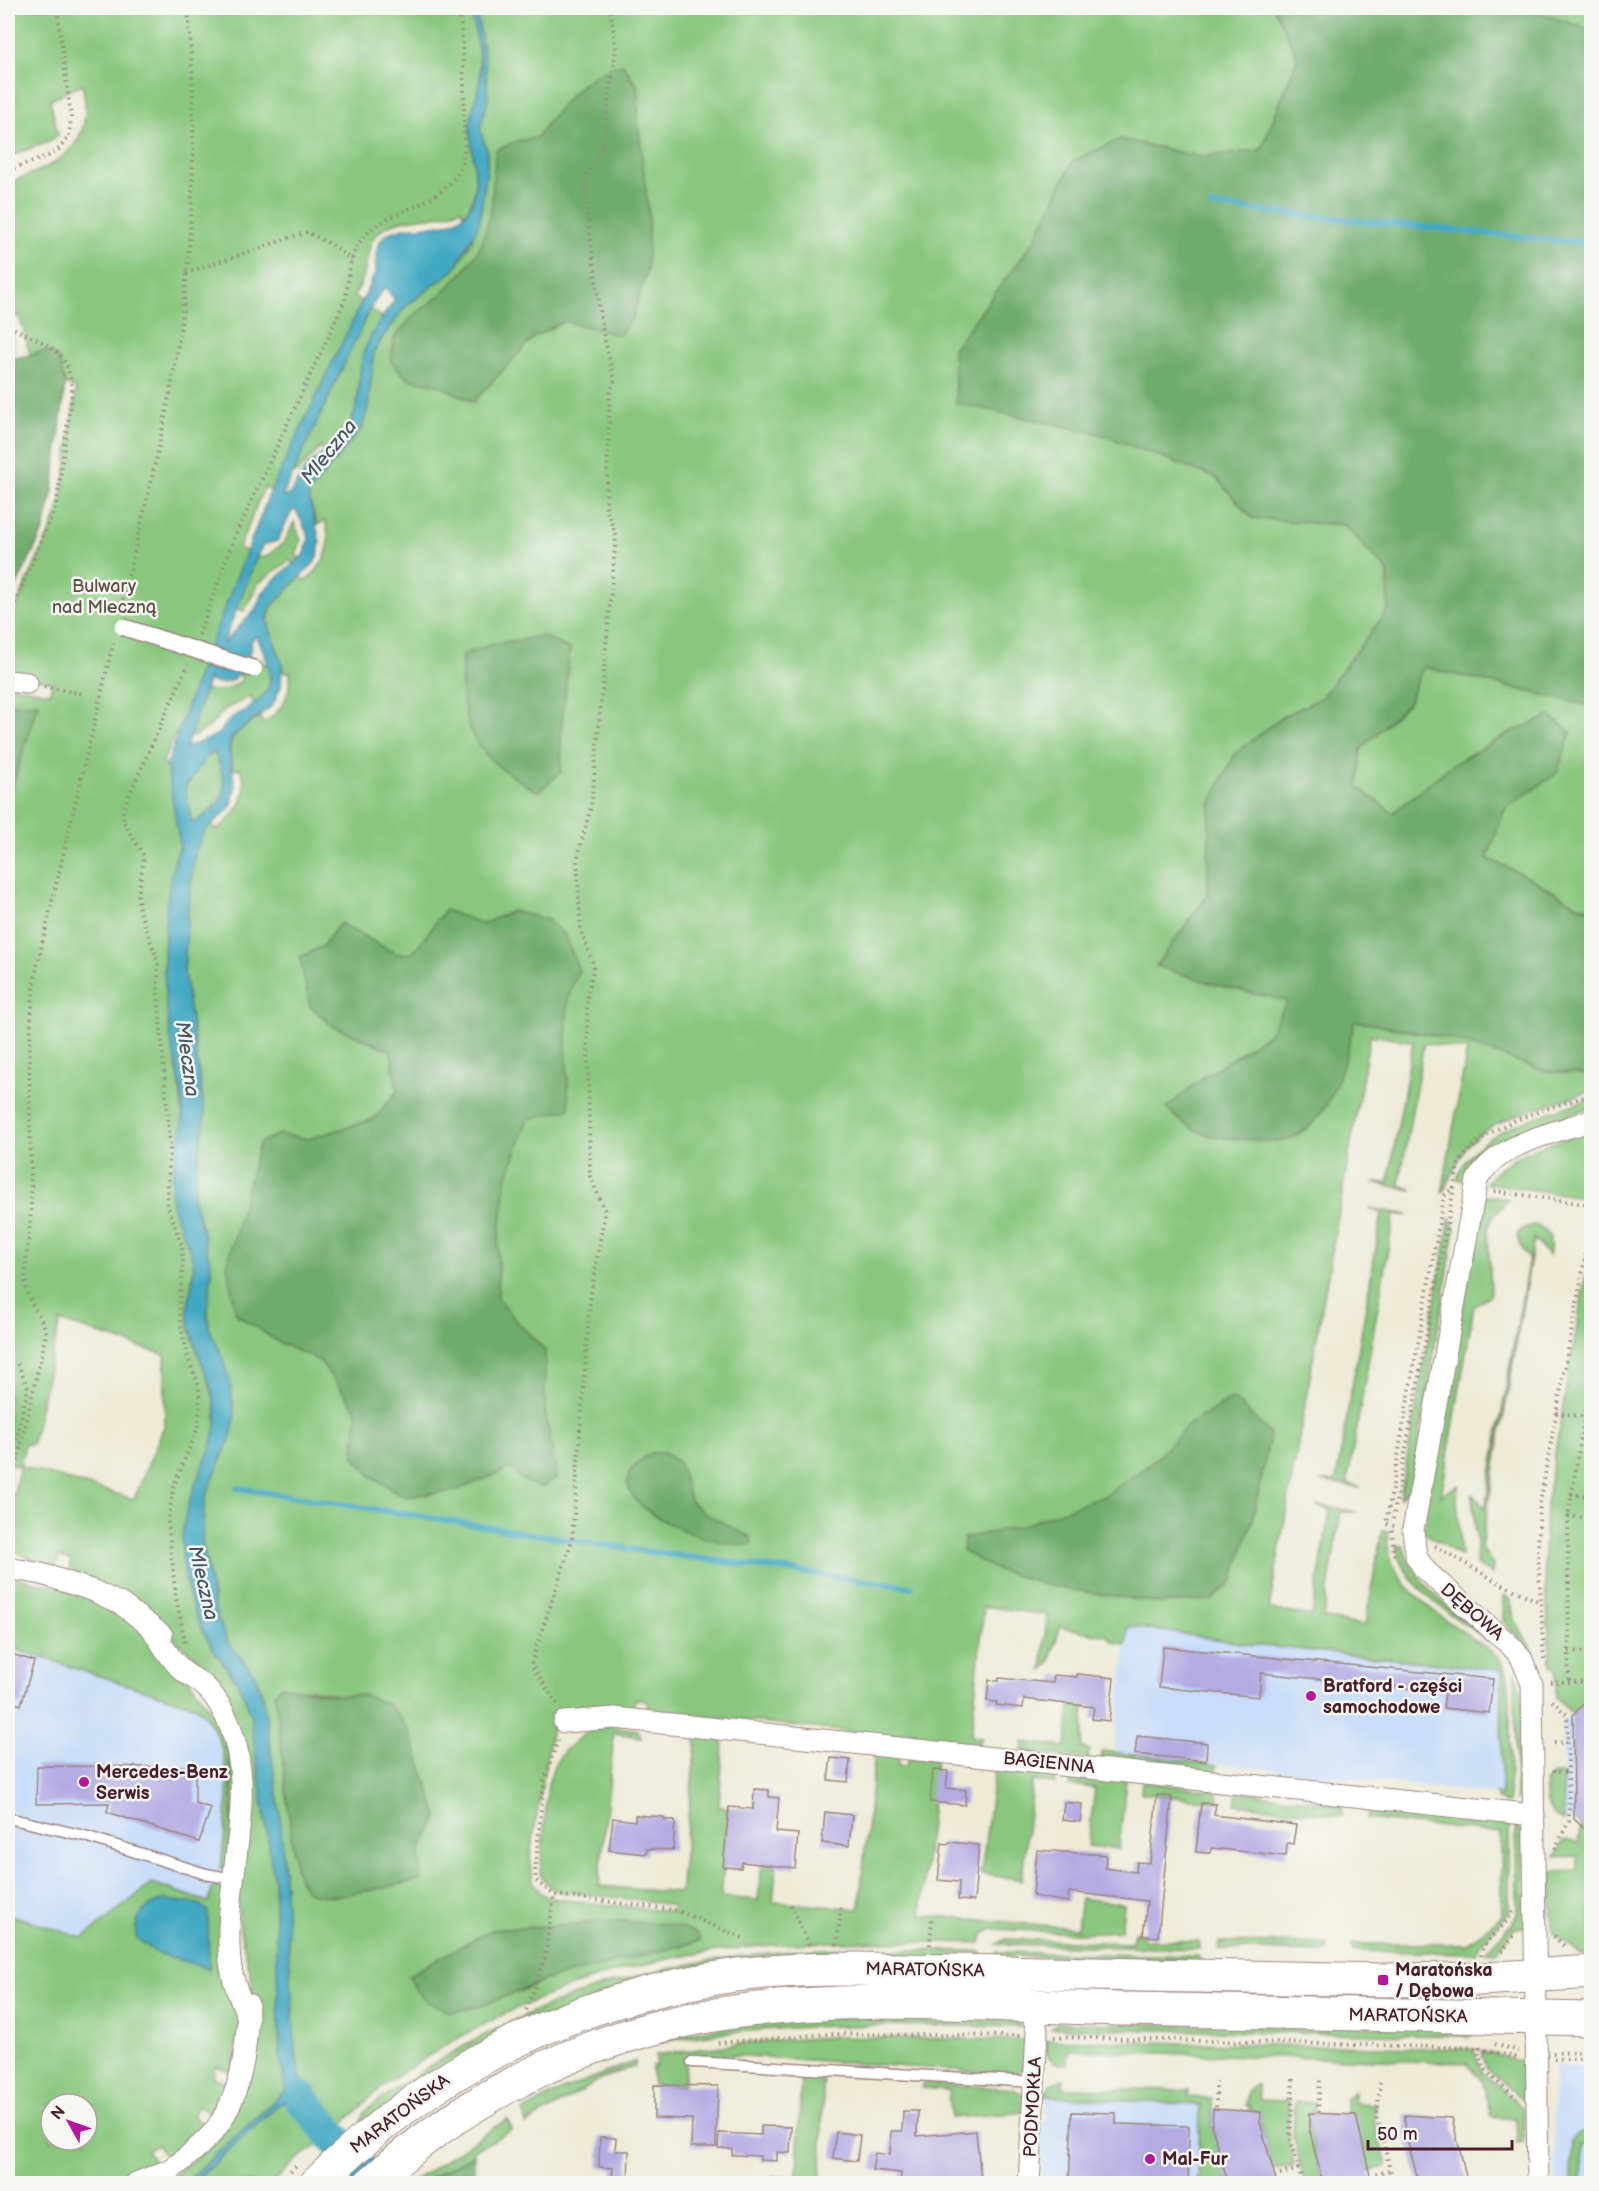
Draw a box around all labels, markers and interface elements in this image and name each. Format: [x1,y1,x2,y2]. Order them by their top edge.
water label: Mleczna [296,415,362,489]
park label: Bulwary nad Mleczną [52,576,157,618]
water label: Mleczna [170,1020,204,1098]
water label: Mleczna [183,1543,223,1623]
street label: DĘBOWA [1436,1579,1508,1645]
place label: Bratford - części samochodowe [1323,1676,1462,1718]
marker: Bratford - części samochodowe [1304,1689,1318,1703]
street label: BAGIENNA [1002,1748,1096,1778]
place label: Mercedes-Benz Serwis [96,1762,228,1804]
marker: Mercedes-Benz Serwis [77,1775,91,1789]
street label: MARATOŃSKA [865,1956,985,1982]
place label: Maratońska / Dębowa [1395,1960,1493,2002]
marker: Maratońska / Dębowa [1376,1973,1390,1987]
street label: MARATOŃSKA [1348,2002,1468,2028]
street label: PODMOKŁA [1020,2056,1046,2158]
street label: MARATOŃSKA [345,2068,454,2158]
north arrow [39,2092,99,2152]
text: N [48,2103,70,2124]
scale bar [1368,2113,1512,2151]
text: 50 m [1377,2124,1418,2145]
place label: Mal-Fur [1162,2149,1229,2170]
marker: Mal-Fur [1143,2152,1157,2166]

